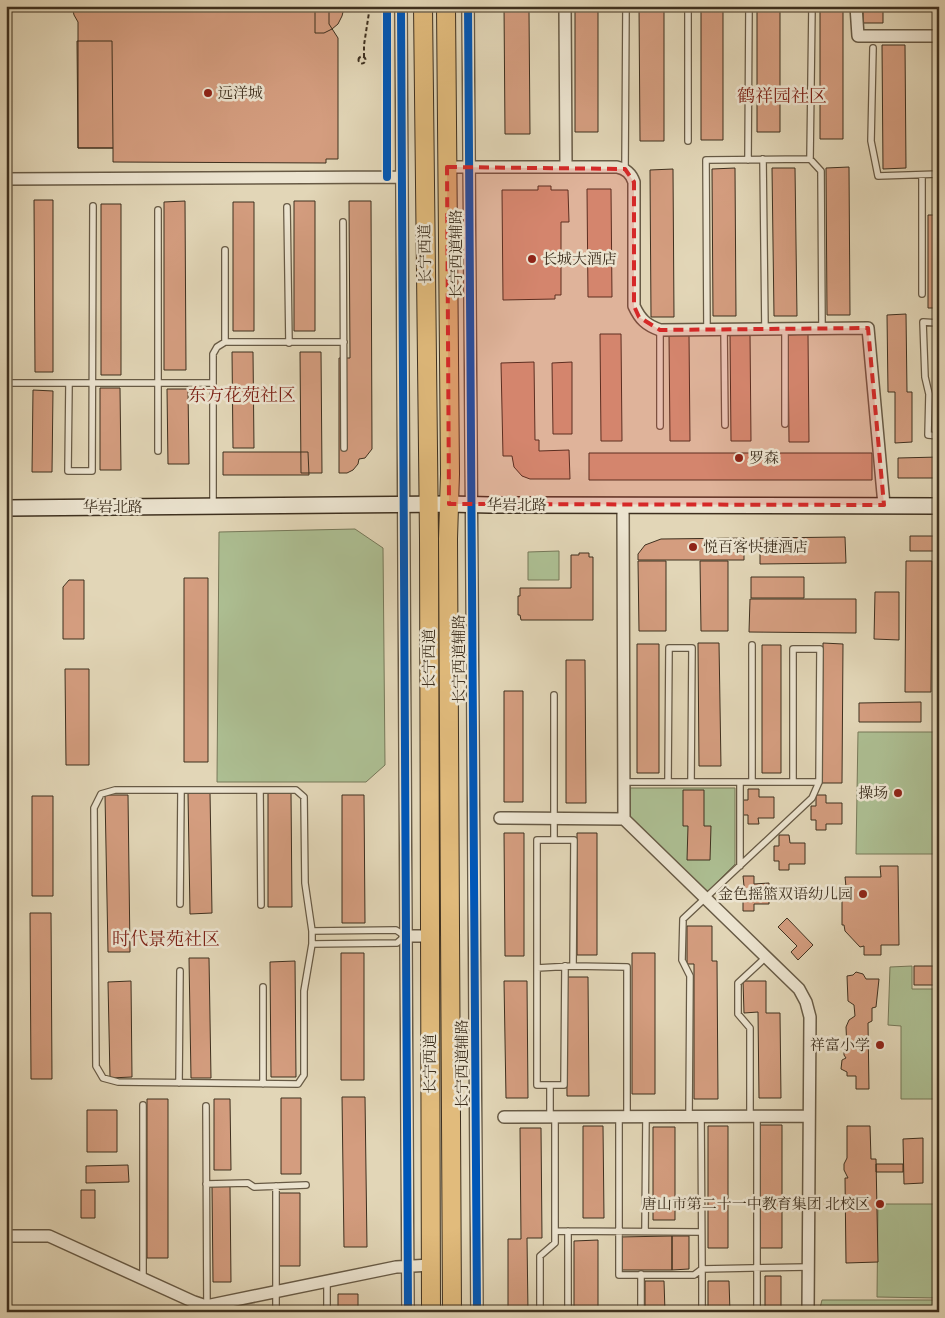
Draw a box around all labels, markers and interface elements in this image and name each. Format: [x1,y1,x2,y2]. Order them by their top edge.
place label: 远洋城 [218,84,263,102]
district label: 鹤祥园社区 [737,86,827,107]
marker: 远洋城 [202,87,214,99]
street label: 长宁西道辅路 [447,209,465,299]
street label: 长宁西道 [415,224,435,284]
place label: 长城大酒店 [542,250,617,268]
marker: 长城大酒店 [526,253,538,265]
district label: 东方花苑社区 [188,385,296,406]
place label: 罗森 [749,449,779,467]
marker: 罗森 [733,452,745,464]
street label: 华岩北路 [487,496,547,514]
street label: 华岩北路 [83,498,143,516]
place label: 悦百客快捷酒店 [703,538,808,556]
marker: 悦百客快捷酒店 [687,541,699,553]
street label: 长宁西道辅路 [450,614,468,704]
street label: 长宁西道 [420,629,438,689]
place label: 操场 [858,784,888,802]
marker: 操场 [892,787,904,799]
place label: 金色摇篮双语幼儿园 [718,885,853,903]
marker: 金色摇篮双语幼儿园 [857,888,869,900]
district label: 时代景苑社区 [112,929,220,950]
street label: 长宁西道辅路 [453,1019,471,1109]
street label: 长宁西道 [421,1034,439,1094]
place label: 祥富小学 [810,1036,870,1054]
marker: 祥富小学 [874,1039,886,1051]
place label: 唐山市第二十一中教育集团 北校区 [642,1195,870,1213]
marker: 唐山市第二十一中教育集团 北校区 [874,1198,886,1210]

